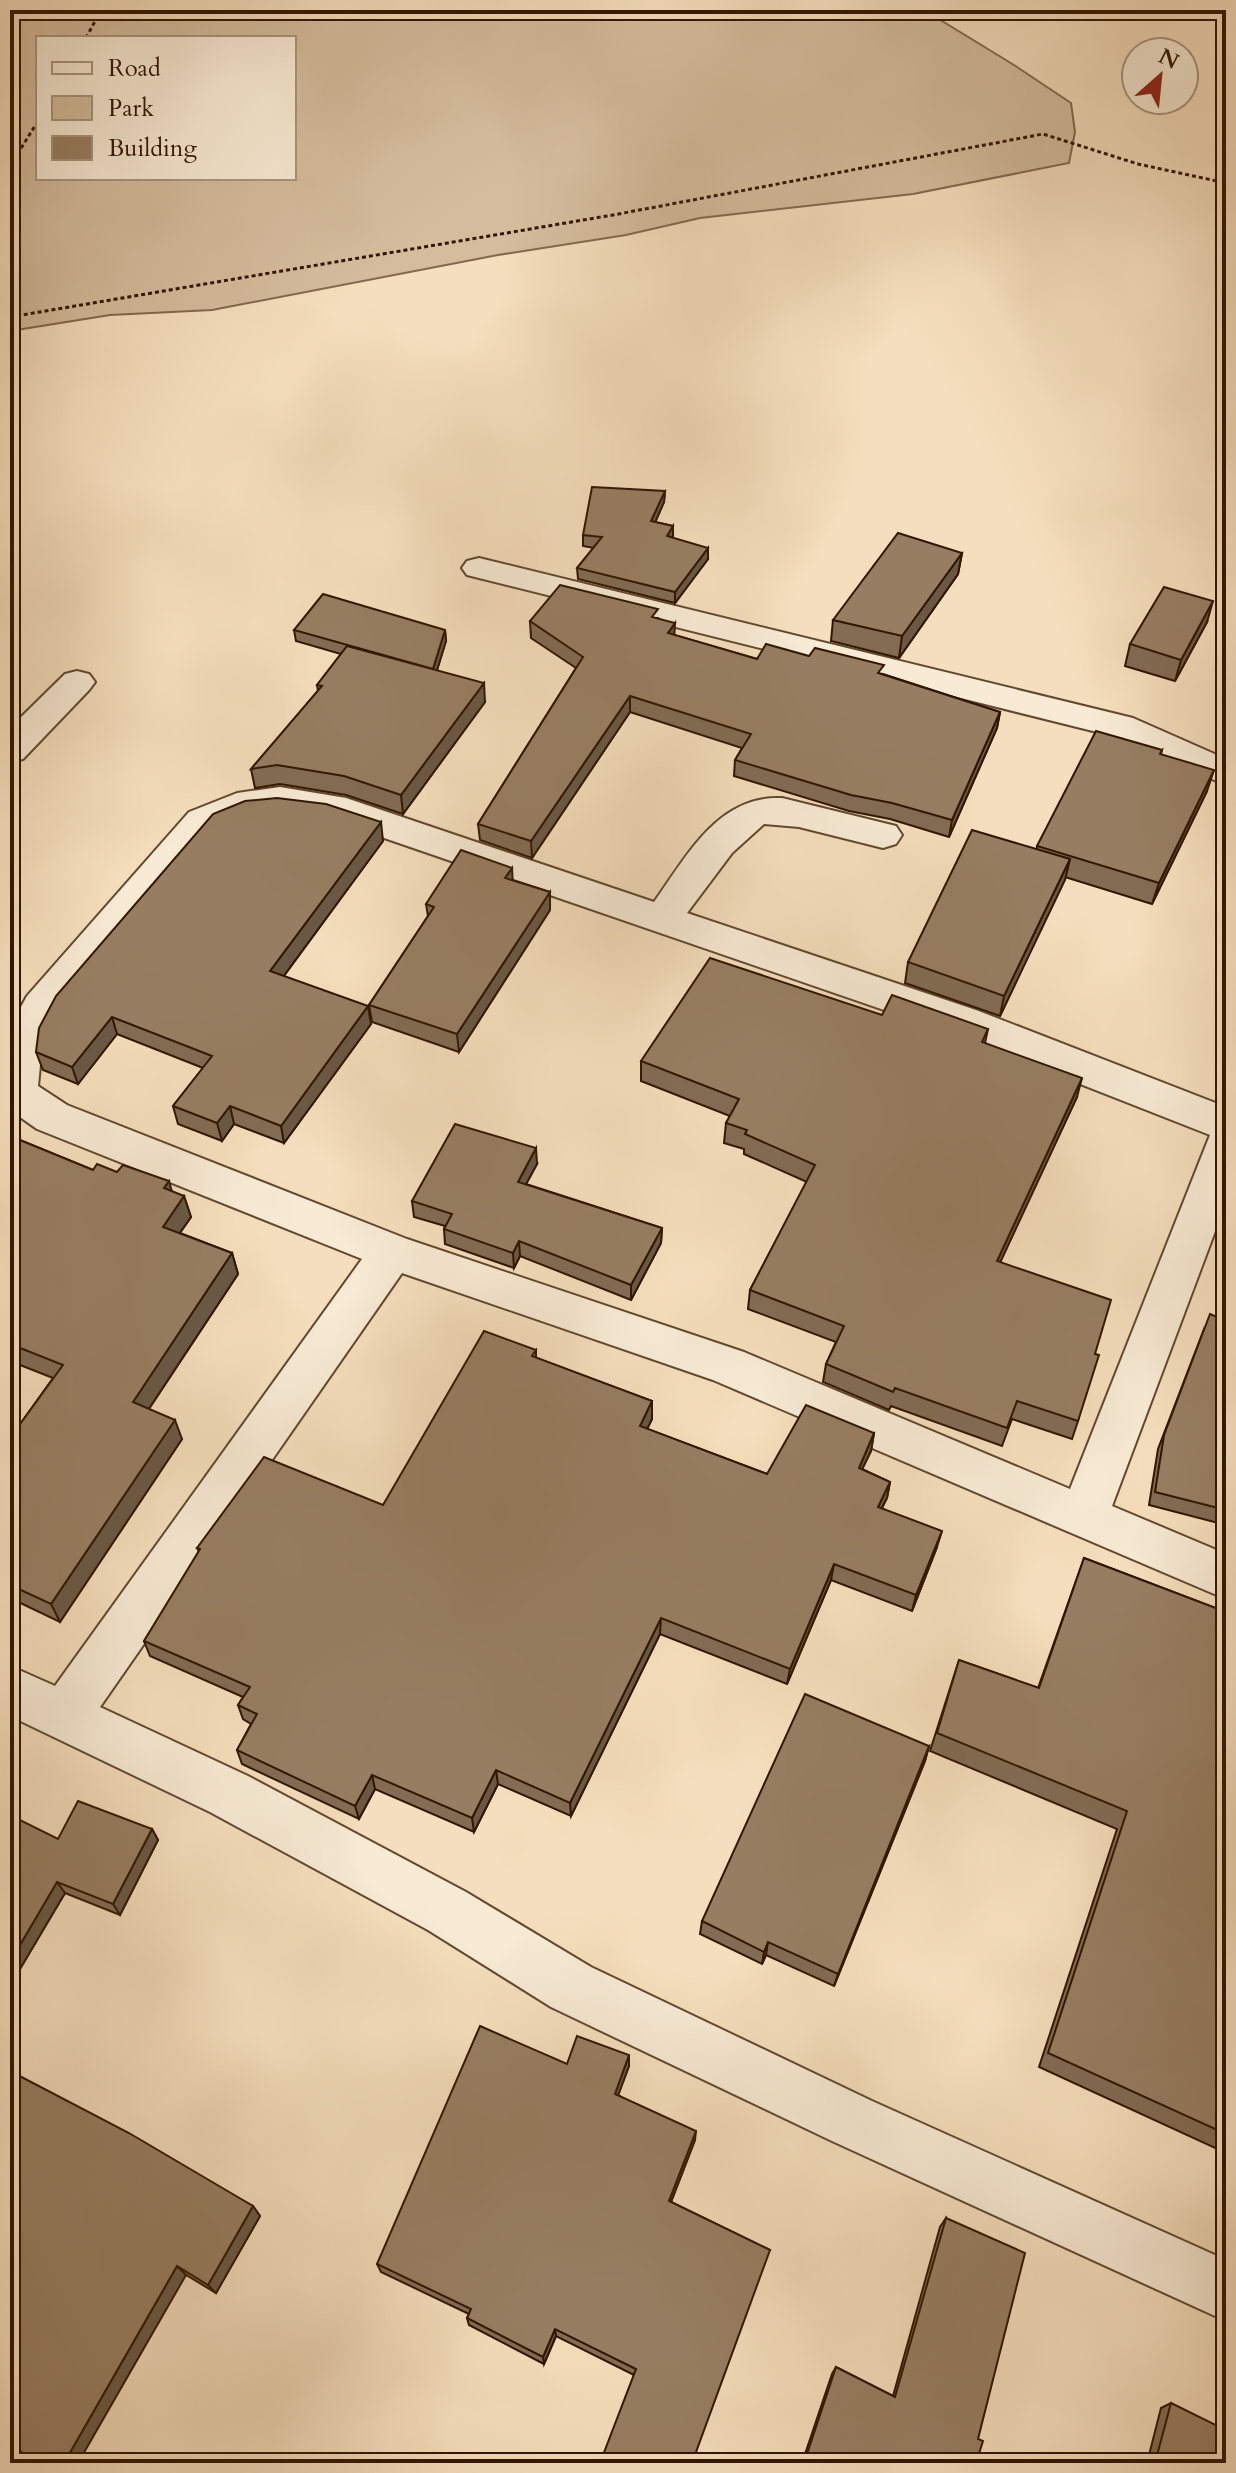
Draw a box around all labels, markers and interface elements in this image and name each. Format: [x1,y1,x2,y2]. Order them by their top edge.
legend [36,36,296,180]
north arrow [1120,36,1200,116]
text: N [1153,41,1184,77]
text: Road [108,52,161,85]
text: Park [108,92,154,125]
text: Building [108,132,198,165]

